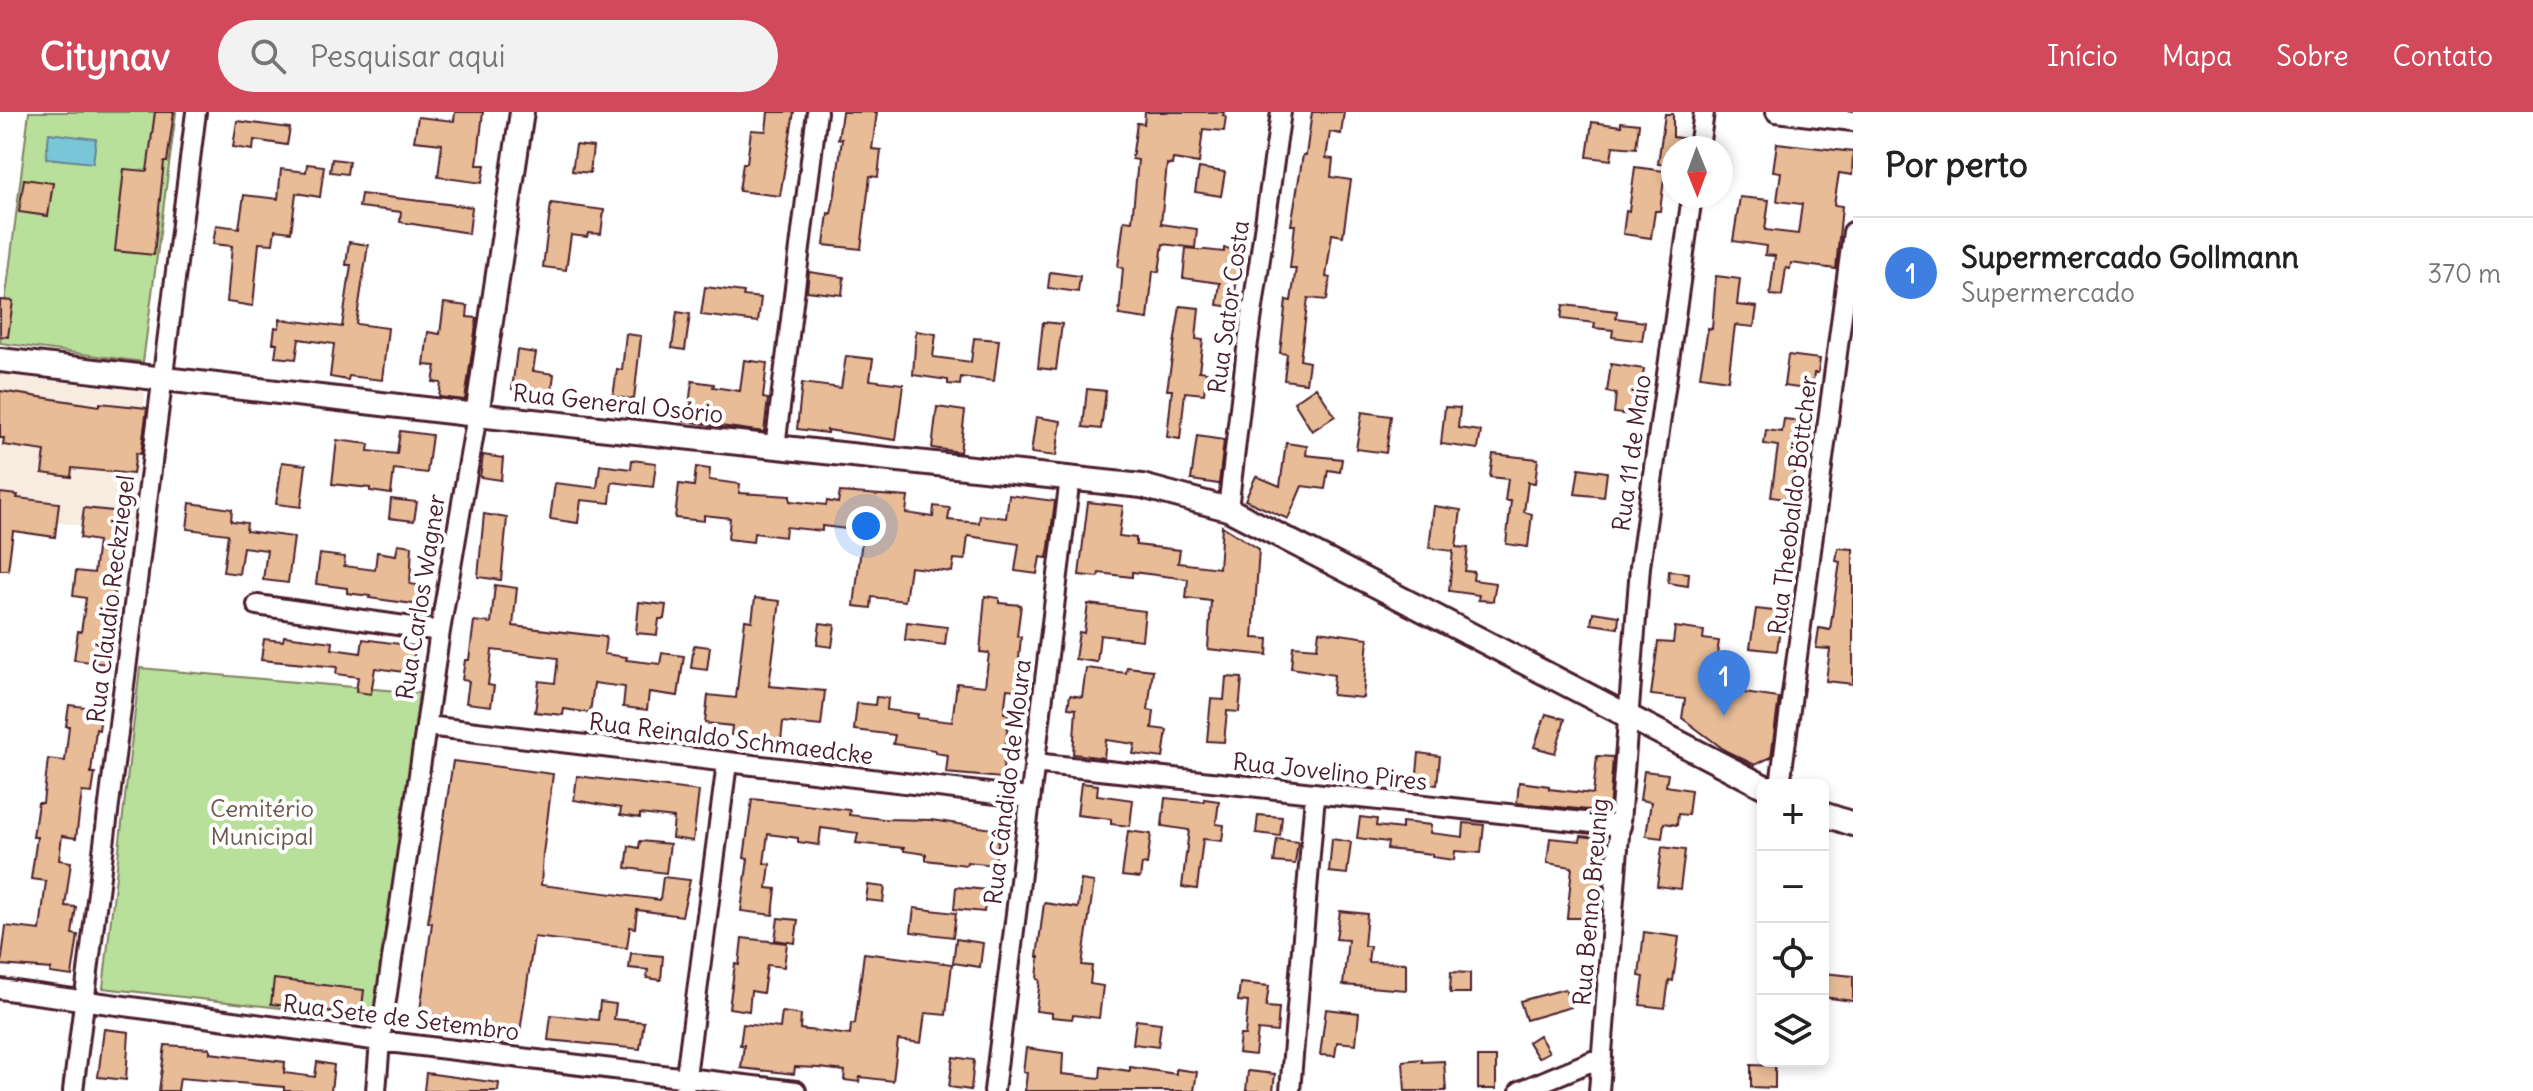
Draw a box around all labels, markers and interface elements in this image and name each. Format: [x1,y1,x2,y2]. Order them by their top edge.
search box [218,20,778,92]
text: Citynav [40,33,170,80]
icon: search [246,34,290,78]
text: Pesquisar aqui [310,37,506,75]
text: Início [2047,38,2118,74]
text: Mapa [2162,38,2232,74]
text: Sobre [2276,38,2349,74]
text: Contato [2393,38,2493,74]
north arrow [1661,136,1733,208]
text: Por perto [1885,143,2028,186]
street label: Rua Sator Costa [1201,218,1255,395]
text: Supermercado Gollmann [1961,238,2299,276]
text: 1 [1906,257,1916,290]
text: 370 m [2427,257,2501,290]
text: Supermercado [1961,276,2135,309]
street label: Rua 11 de Maio [1605,373,1657,533]
street label: Rua Theobaldo Böttcher [1761,373,1823,636]
street label: Rua General Osório [511,377,725,429]
street label: Rua Cláudio Reckziegel [80,473,140,725]
street label: Rua Carlos Wagner [389,492,451,702]
your location [846,506,886,546]
pin: 1 [1698,650,1750,716]
street label: Rua Cândido de Moura [977,657,1037,906]
street label: Rua Reinaldo Schmaedcke [587,706,875,770]
street label: Rua Jovelino Pires [1231,746,1429,796]
map controls [1757,779,1829,1067]
button: + [1757,779,1829,851]
park label: Cemitério Municipal [210,793,314,851]
street label: Rua Benno Breunig [1566,797,1614,1007]
button: − [1757,851,1829,923]
button: locate [1757,923,1829,995]
street label: Rua Sete de Setembro [281,988,521,1046]
button: layers [1757,995,1829,1067]

